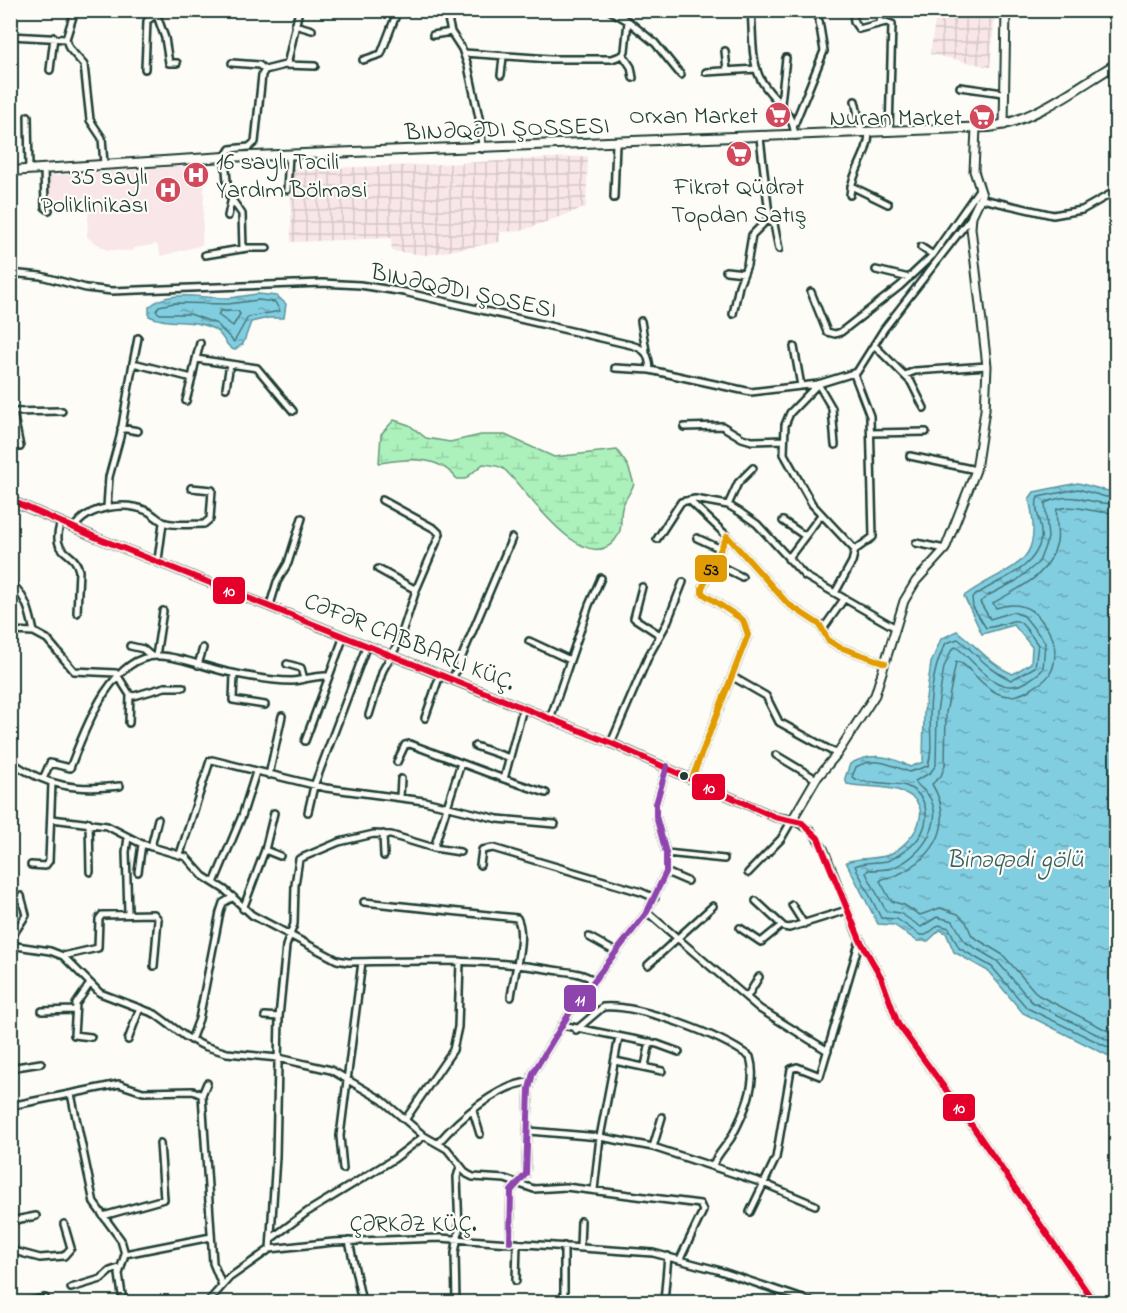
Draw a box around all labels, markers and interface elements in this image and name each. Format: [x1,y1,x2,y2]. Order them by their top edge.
place label: Orxan Market [629,100,758,135]
supermarket icon: Orxan Market [763,100,793,130]
place label: Nuran Market [830,102,962,137]
supermarket icon: Nuran Market [967,102,997,132]
street label: BINƏQƏDI ŞOSSESI [403,109,610,152]
supermarket icon: Fikrət Qüdrət Topdan Satış [724,139,754,169]
place label: 16 saylı Təcili Yardım Bölməsi [216,146,367,209]
hospital icon: 16 saylı Təcili Yardım Bölməsi [181,160,211,190]
place label: 35 saylı Poliklinikası [40,161,148,224]
place label: Fikrət Qüdrət Topdan Satış [671,171,807,234]
hospital icon: 35 saylı Poliklinikası [153,175,183,205]
street label: BINƏQƏDI ŞOSESI [366,255,560,329]
line badge: 53 [694,554,728,583]
text: 53 [703,559,719,583]
line badge: 10 [212,576,246,605]
text: 10 [223,580,235,604]
street label: CƏFƏR CABBARLI KÜÇ. [298,585,520,702]
unlabelled marker [678,770,690,782]
line badge: 10 [691,773,726,801]
text: 10 [703,777,715,801]
water label: Binəqədi gölü [946,842,1084,880]
line badge: 11 [563,984,597,1013]
text: 11 [575,989,586,1013]
line badge: 10 [942,1093,976,1122]
text: 10 [953,1097,965,1121]
street label: ÇƏRKƏZ KÜÇ. [349,1208,477,1243]

